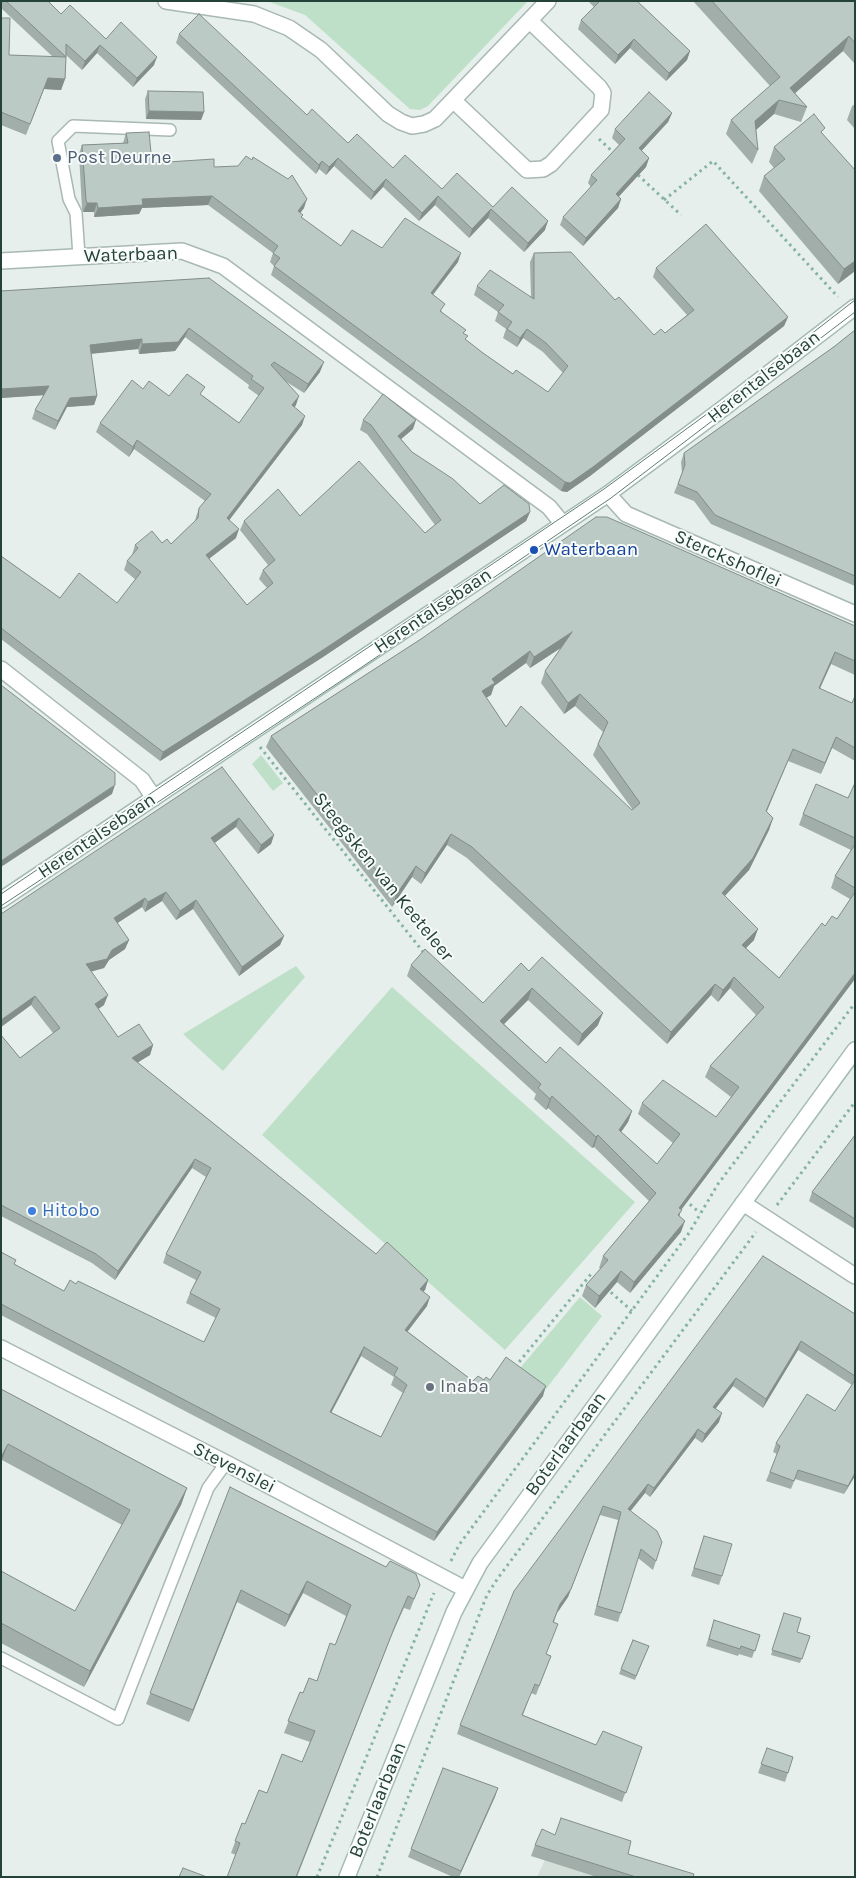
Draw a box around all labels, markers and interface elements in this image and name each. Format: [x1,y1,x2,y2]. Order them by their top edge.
place label: Post Deurne [67,147,171,169]
marker: Post Deurne [51,152,63,164]
street label: Waterbaan [84,242,178,268]
street label: Herentalsebaan [703,326,825,428]
street label: Sterckshoflei [671,525,785,593]
place label: Waterbaan [544,539,638,561]
marker: Waterbaan [528,544,540,556]
street label: Herentalsebaan [370,563,496,659]
street label: Herentalsebaan [34,788,160,884]
street label: Steegsken van Keeteleer [308,788,458,966]
place label: Hitobo [42,1200,100,1222]
marker: Hitobo [26,1205,38,1217]
place label: Inaba [440,1376,489,1398]
marker: Inaba [424,1381,436,1393]
street label: Boterlaarbaan [521,1388,611,1500]
street label: Stevenslei [189,1437,279,1499]
street label: Boterlaarbaan [344,1739,412,1861]

